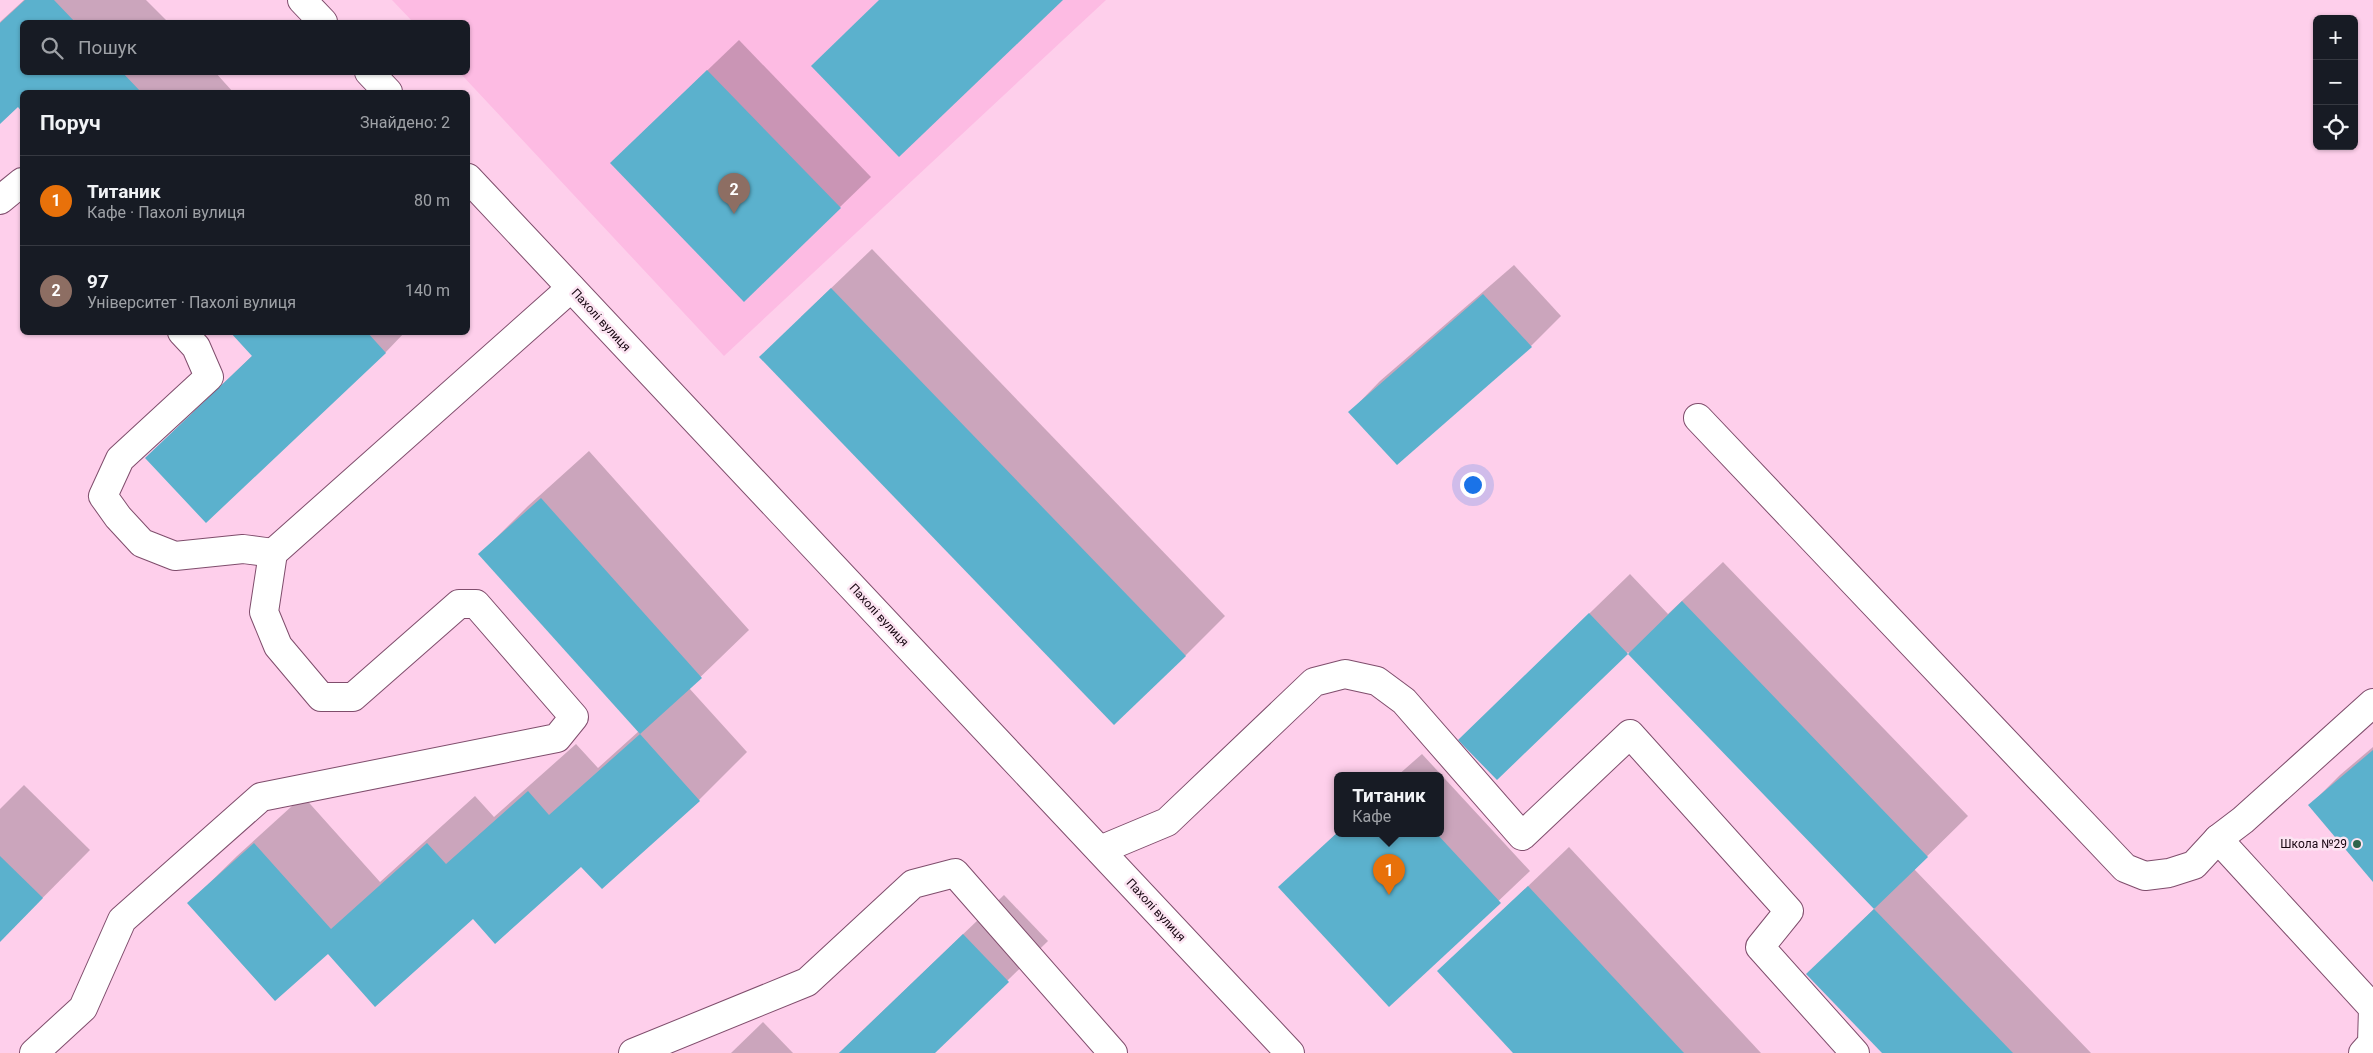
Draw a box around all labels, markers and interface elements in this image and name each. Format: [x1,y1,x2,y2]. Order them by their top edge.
map controls [2313,15,2358,150]
button: + [2313,15,2358,60]
search box [20,20,470,75]
icon: search [38,34,66,62]
text: Пошук [78,36,137,59]
button: − [2313,60,2358,105]
button: locate [2313,105,2358,150]
text: Поруч [40,111,101,135]
text: Знайдено: 2 [360,113,450,132]
pin: 2 [718,173,750,214]
text: Титаник [87,180,161,203]
text: 1 [51,191,61,210]
text: 80 m [414,191,450,210]
text: Кафе · Пахолі вулиця [87,203,245,222]
text: 97 [87,270,109,293]
text: 2 [51,281,61,300]
text: 140 m [405,281,450,300]
street label: Пахолі вулиця [568,286,634,354]
text: Університет · Пахолі вулиця [87,293,296,312]
your location [1460,472,1486,498]
street label: Пахолі вулиця [846,581,912,649]
popup [1334,772,1444,837]
text: Титаник [1352,784,1426,807]
text: Кафе [1352,807,1391,826]
place label: Школа №29 [2280,837,2347,851]
marker: Школа №29 [2351,838,2363,850]
pin: 1 [1373,854,1405,895]
street label: Пахолі вулиця [1123,876,1189,944]

